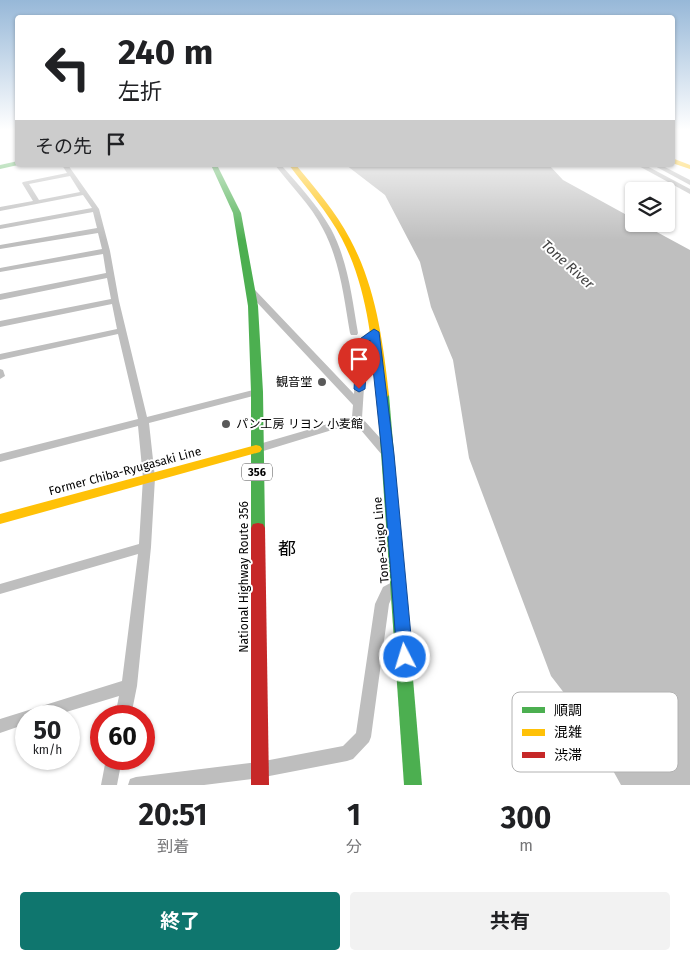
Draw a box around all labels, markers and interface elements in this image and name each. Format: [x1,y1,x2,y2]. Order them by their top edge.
text: 240 m [118,31,213,73]
icon: left [35,35,100,100]
text: 左折 [118,78,162,105]
icon: arrive [102,130,130,158]
text: その先 [35,135,92,158]
map controls [625,182,675,232]
button: layers [625,182,675,232]
water label: Tone River [538,236,598,293]
pin [338,338,380,389]
icon: arrive [345,345,373,373]
place label: 観音堂 [276,375,312,389]
marker: 観音堂 [316,376,328,388]
place label: パン工房 リヨン 小麦館 [236,417,363,431]
marker: パン工房 リヨン 小麦館 [220,418,232,430]
street label: Former Chiba-Ryugasaki Line [47,444,203,498]
road number: 356 [242,464,272,481]
street label: Tone-Suigo Line [370,496,392,584]
street label: National Highway Route 356 [237,501,251,653]
district label: 都 [278,538,296,560]
position arrow [378,630,430,682]
legend [512,692,678,772]
text: 順調 [554,702,582,719]
speed limit sign: 60 [90,705,155,770]
text: 50 [33,716,62,746]
text: 混雑 [554,724,582,741]
text: km/h [33,743,62,757]
text: 渋滞 [554,747,582,764]
text: 20:51 [139,797,207,833]
text: 1 [347,797,361,833]
text: 300 [501,800,551,836]
text: m [519,836,533,855]
text: 到着 [157,837,189,856]
text: 分 [346,837,362,856]
button: 終了 [20,892,340,950]
button: 共有 [350,892,670,950]

